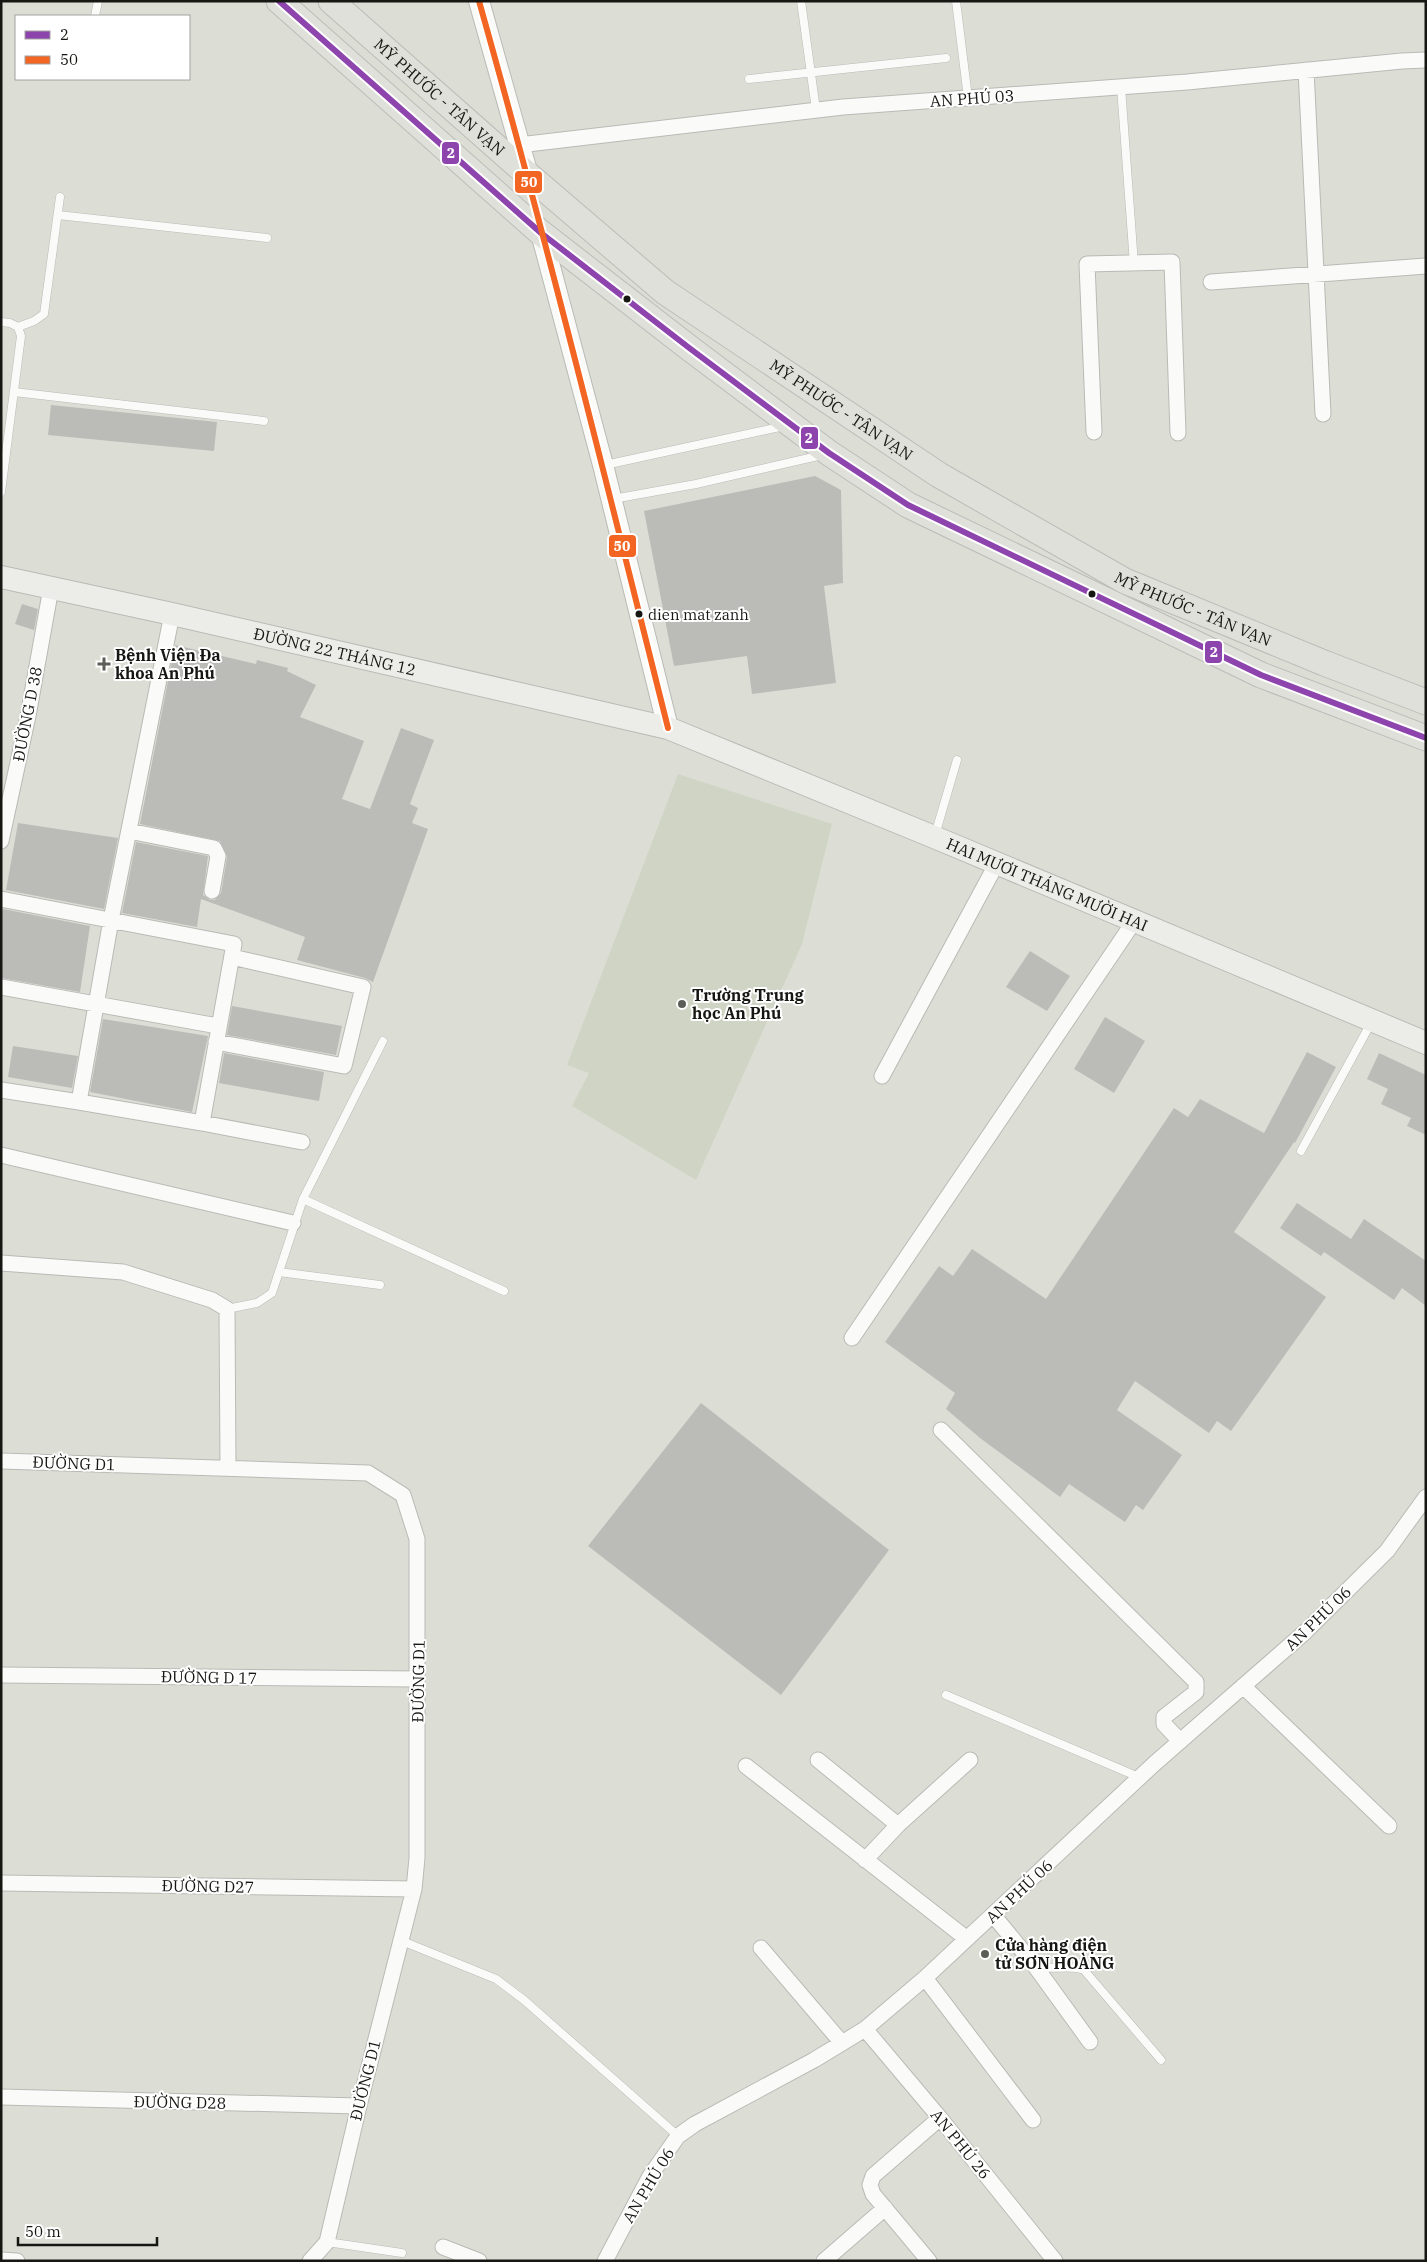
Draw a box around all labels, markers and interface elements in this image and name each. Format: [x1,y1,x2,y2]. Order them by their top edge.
legend [15,15,190,80]
text: 2 [60,25,69,44]
street label: MỸ PHƯỚC - TÂN VẠN [370,34,509,160]
text: 50 [60,50,78,69]
street label: AN PHÚ 03 [929,84,1015,111]
line badge: 2 [441,141,460,165]
text: 2 [447,144,455,162]
line badge: 50 [514,170,543,194]
text: 50 [521,173,537,191]
unlabelled marker [622,294,632,304]
street label: MỸ PHƯỚC - TÂN VẠN [766,355,917,465]
line badge: 2 [800,426,819,450]
text: 2 [805,429,813,447]
line badge: 50 [608,534,637,558]
text: 50 [614,537,630,555]
street label: MỸ PHƯỚC - TÂN VẠN [1111,567,1274,650]
unlabelled marker [1087,589,1097,599]
place label: dien mat zanh [648,605,749,624]
marker: dien mat zanh [634,609,644,619]
street label: ĐƯỜNG 22 THÁNG 12 [252,623,418,680]
line badge: 2 [1204,640,1223,664]
text: 2 [1210,643,1218,661]
place label: Bệnh Viện Đa khoa An Phú [115,645,221,683]
marker: Bệnh Viện Đa khoa An Phú [97,657,111,671]
street label: ĐƯỜNG D 38 [7,665,46,763]
street label: HAI MƯƠI THÁNG MƯỜI HAI [943,833,1151,935]
place label: Trường Trung học An Phú [692,985,805,1023]
marker: Trường Trung học An Phú [676,998,688,1010]
street label: ĐƯỜNG D1 [32,1451,116,1474]
street label: AN PHÚ 06 [1280,1581,1355,1655]
street label: ĐƯỜNG D1 [406,1639,429,1723]
street label: ĐƯỜNG D 17 [161,1665,257,1688]
street label: AN PHÚ 06 [981,1854,1057,1927]
street label: ĐƯỜNG D27 [161,1874,255,1897]
place label: Cửa hàng điện tử SƠN HOÀNG [995,1935,1115,1973]
marker: Cửa hàng điện tử SƠN HOÀNG [979,1948,991,1960]
street label: ĐƯỜNG D1 [344,2037,385,2123]
street label: ĐƯỜNG D28 [133,2090,227,2113]
street label: AN PHÚ 26 [927,2104,996,2183]
street label: AN PHÚ 06 [617,2143,678,2226]
scale bar [18,2214,156,2246]
text: 50 m [25,2222,61,2241]

